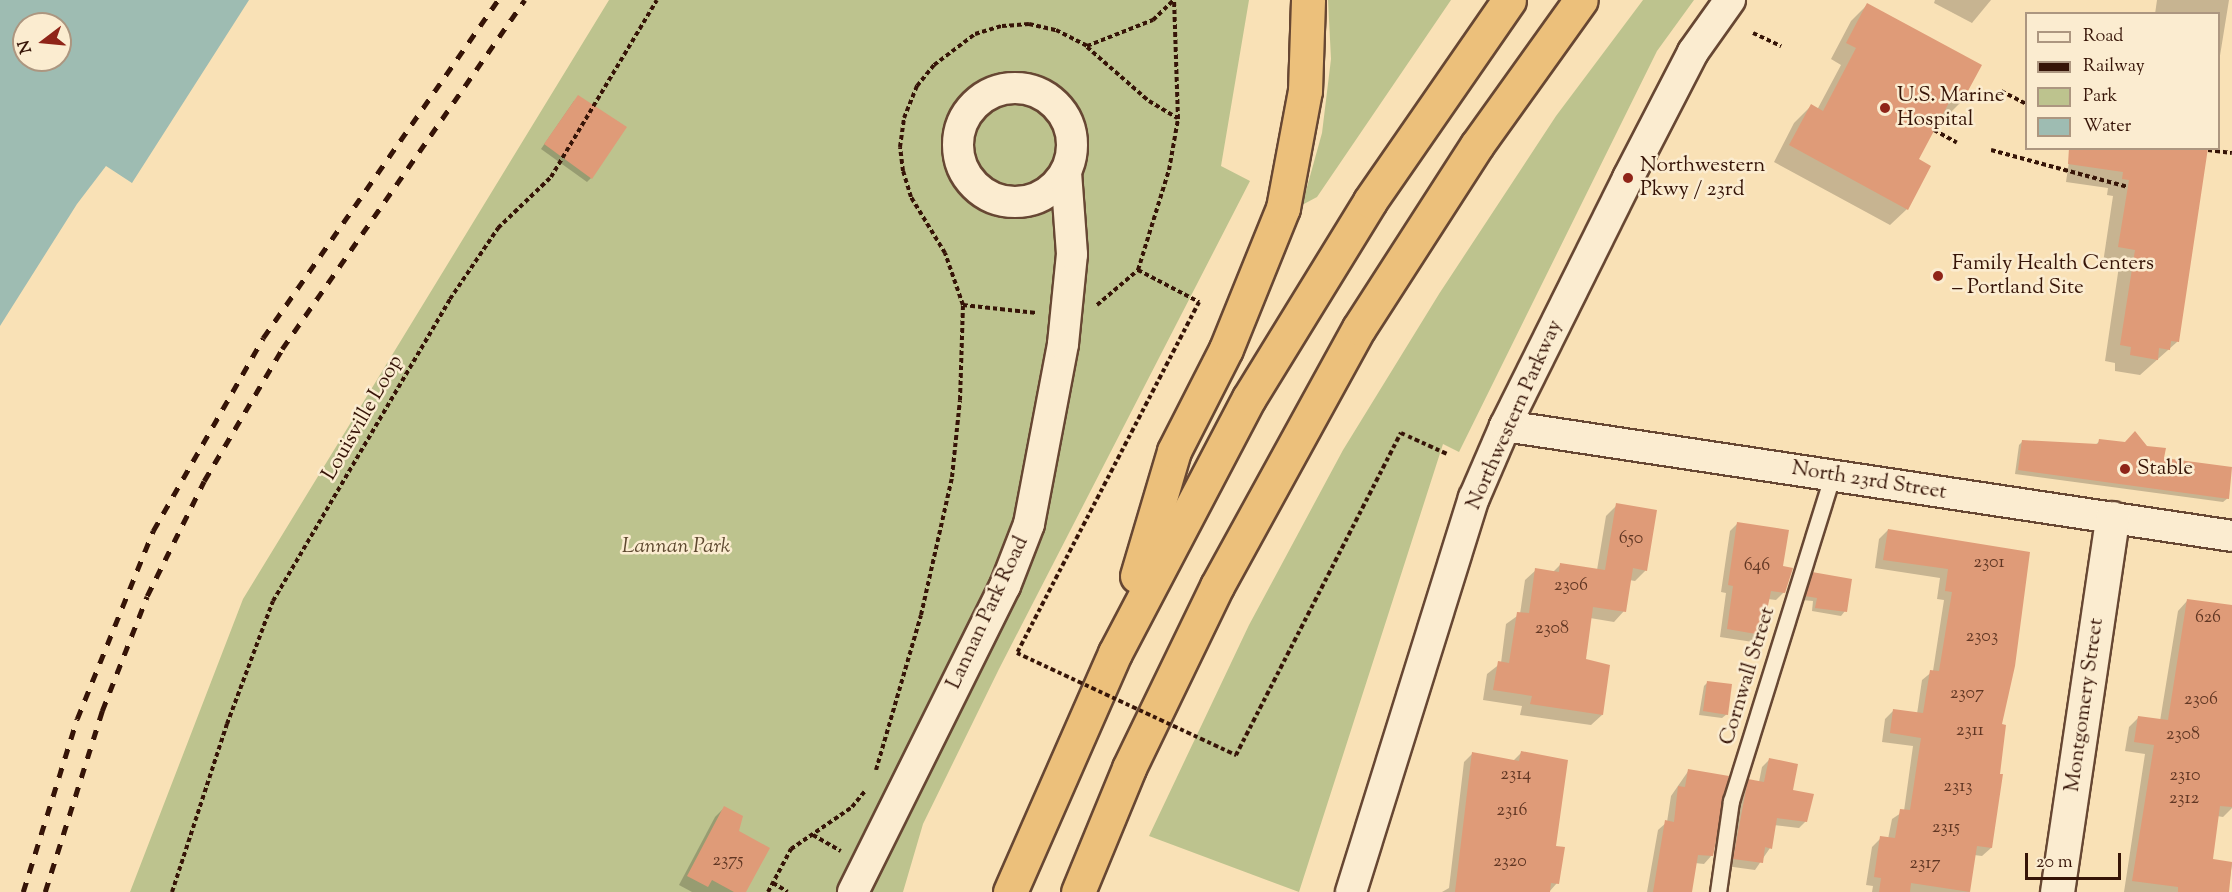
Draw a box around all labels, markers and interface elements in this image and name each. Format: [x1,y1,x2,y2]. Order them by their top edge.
north arrow [12,12,72,72]
legend [2025,12,2220,150]
text: Road [2083,24,2123,50]
text: N [13,37,39,56]
text: Railway [2083,54,2145,80]
place label: U.S. Marine Hospital [1897,83,2004,133]
text: Park [2083,84,2117,110]
marker: U.S. Marine Hospital [1878,101,1892,115]
text: Water [2083,114,2131,140]
place label: Northwestern Pkwy / 23rd [1640,153,1766,203]
marker: Northwestern Pkwy / 23rd [1621,171,1635,185]
place label: Family Health Centers – Portland Site [1952,251,2154,301]
marker: Family Health Centers – Portland Site [1929,267,1947,285]
street label: Northwestern Parkway [1462,316,1568,514]
street label: Louisville Loop [317,351,409,485]
street label: North 23rd Street [1790,456,1948,506]
place label: Stable [2137,456,2193,482]
marker: Stable [2118,462,2132,476]
house number: 650 [1619,528,1643,550]
street label: Lannan Park Road [942,533,1034,693]
park label: Lannan Park [622,534,730,560]
house number: 2301 [1974,552,2004,574]
house number: 646 [1744,555,1770,577]
house number: 2306 [1554,575,1588,597]
street label: Cornwall Street [1715,604,1781,748]
house number: 626 [2195,607,2221,629]
street label: Montgomery Street [2060,616,2110,794]
house number: 2308 [1535,618,1569,640]
house number: 2303 [1966,626,1998,648]
house number: 2307 [1950,683,1984,705]
house number: 2306 [2184,689,2218,711]
house number: 2311 [1956,720,1984,742]
house number: 2308 [2166,724,2200,746]
house number: 2314 [1501,764,1531,786]
house number: 2310 [2169,765,2201,787]
house number: 2313 [1943,776,1973,798]
house number: 2312 [2169,788,2199,810]
house number: 2316 [1497,800,1527,822]
house number: 2315 [1932,817,1960,839]
scale bar [2028,841,2124,879]
house number: 2375 [713,850,743,872]
text: 20 m [2036,850,2073,876]
house number: 2320 [1493,851,1527,873]
house number: 2317 [1910,853,1940,875]

